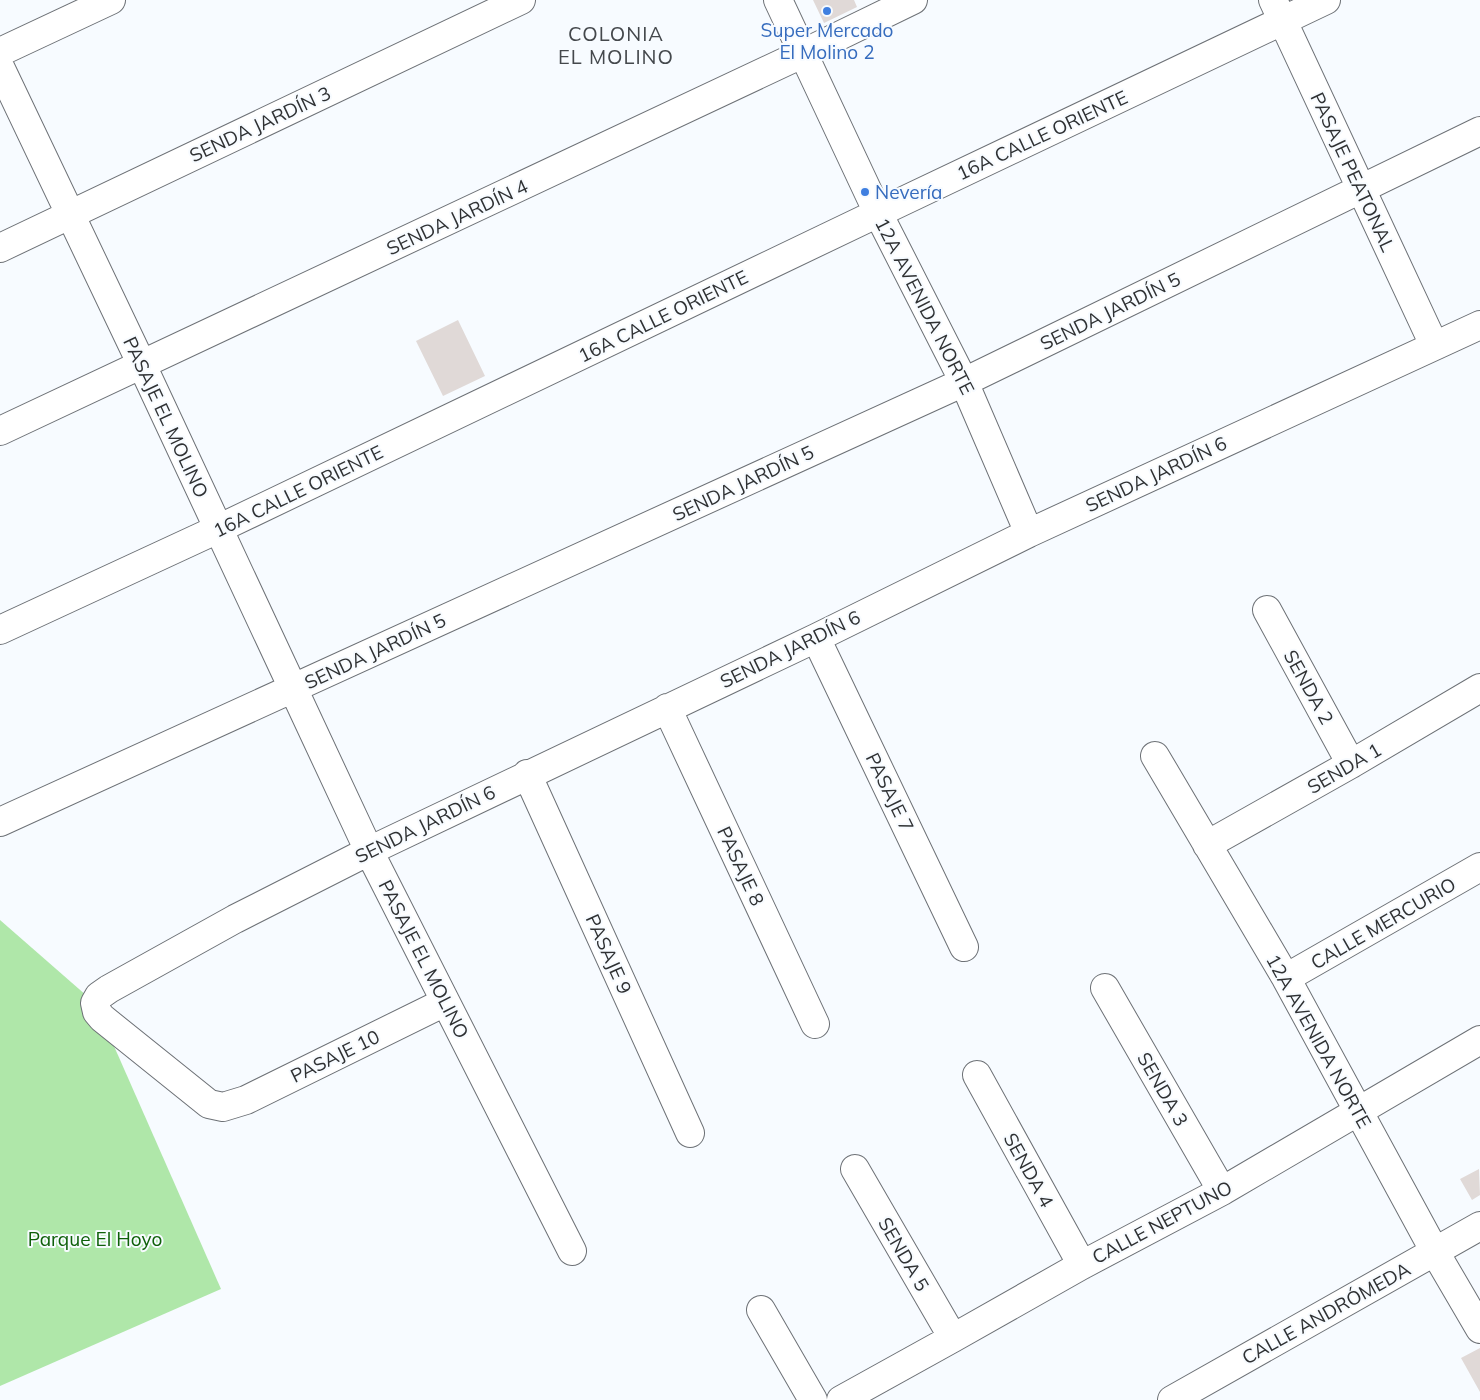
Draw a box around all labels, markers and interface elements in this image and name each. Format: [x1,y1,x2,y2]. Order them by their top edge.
marker: Super Mercado El Molino 2 [821,5,833,17]
place label: Super Mercado El Molino 2 [761,18,893,64]
district label: COLONIA EL MOLINO [558,21,674,69]
street label: SENDA JARDÍN 3 [186,81,334,167]
street label: 16A CALLE ORIENTE [953,85,1131,185]
street label: PASAJE PEATONAL [1306,89,1401,256]
street label: SENDA JARDÍN 4 [383,174,531,260]
place label: Nevería [875,180,943,204]
marker: Nevería [859,186,871,198]
street label: 12A AVENIDA NORTE [870,214,980,398]
street label: 16A CALLE ORIENTE [574,264,752,368]
street label: SENDA JARDÍN 5 [1036,267,1184,355]
street label: PASAJE EL MOLINO [118,333,214,501]
street label: SENDA JARDÍN 6 [1082,431,1230,517]
street label: 16A CALLE ORIENTE [209,439,387,543]
street label: SENDA JARDÍN 5 [669,440,817,526]
street label: SENDA JARDÍN 6 [716,605,864,693]
street label: SENDA JARDÍN 5 [301,608,449,694]
street label: SENDA 2 [1279,646,1339,728]
street label: SENDA 1 [1303,737,1385,799]
street label: PASAJE 7 [861,749,919,835]
street label: SENDA JARDÍN 6 [351,780,499,868]
street label: PASAJE 8 [712,823,770,909]
street label: CALLE MERCURIO [1306,872,1460,974]
street label: PASAJE EL MOLINO [374,876,474,1042]
street label: PASAJE 9 [581,910,637,998]
street label: 12A AVENIDA NORTE [1261,950,1377,1132]
street label: PASAJE 10 [287,1024,383,1088]
street label: SENDA 3 [1132,1048,1194,1130]
street label: SENDA 4 [999,1129,1059,1211]
street label: CALLE NEPTUNO [1088,1175,1236,1269]
street label: SENDA 5 [873,1213,935,1295]
park label: Parque El Hoyo [28,1227,162,1251]
street label: CALLE ANDRÓMEDA [1238,1257,1414,1369]

